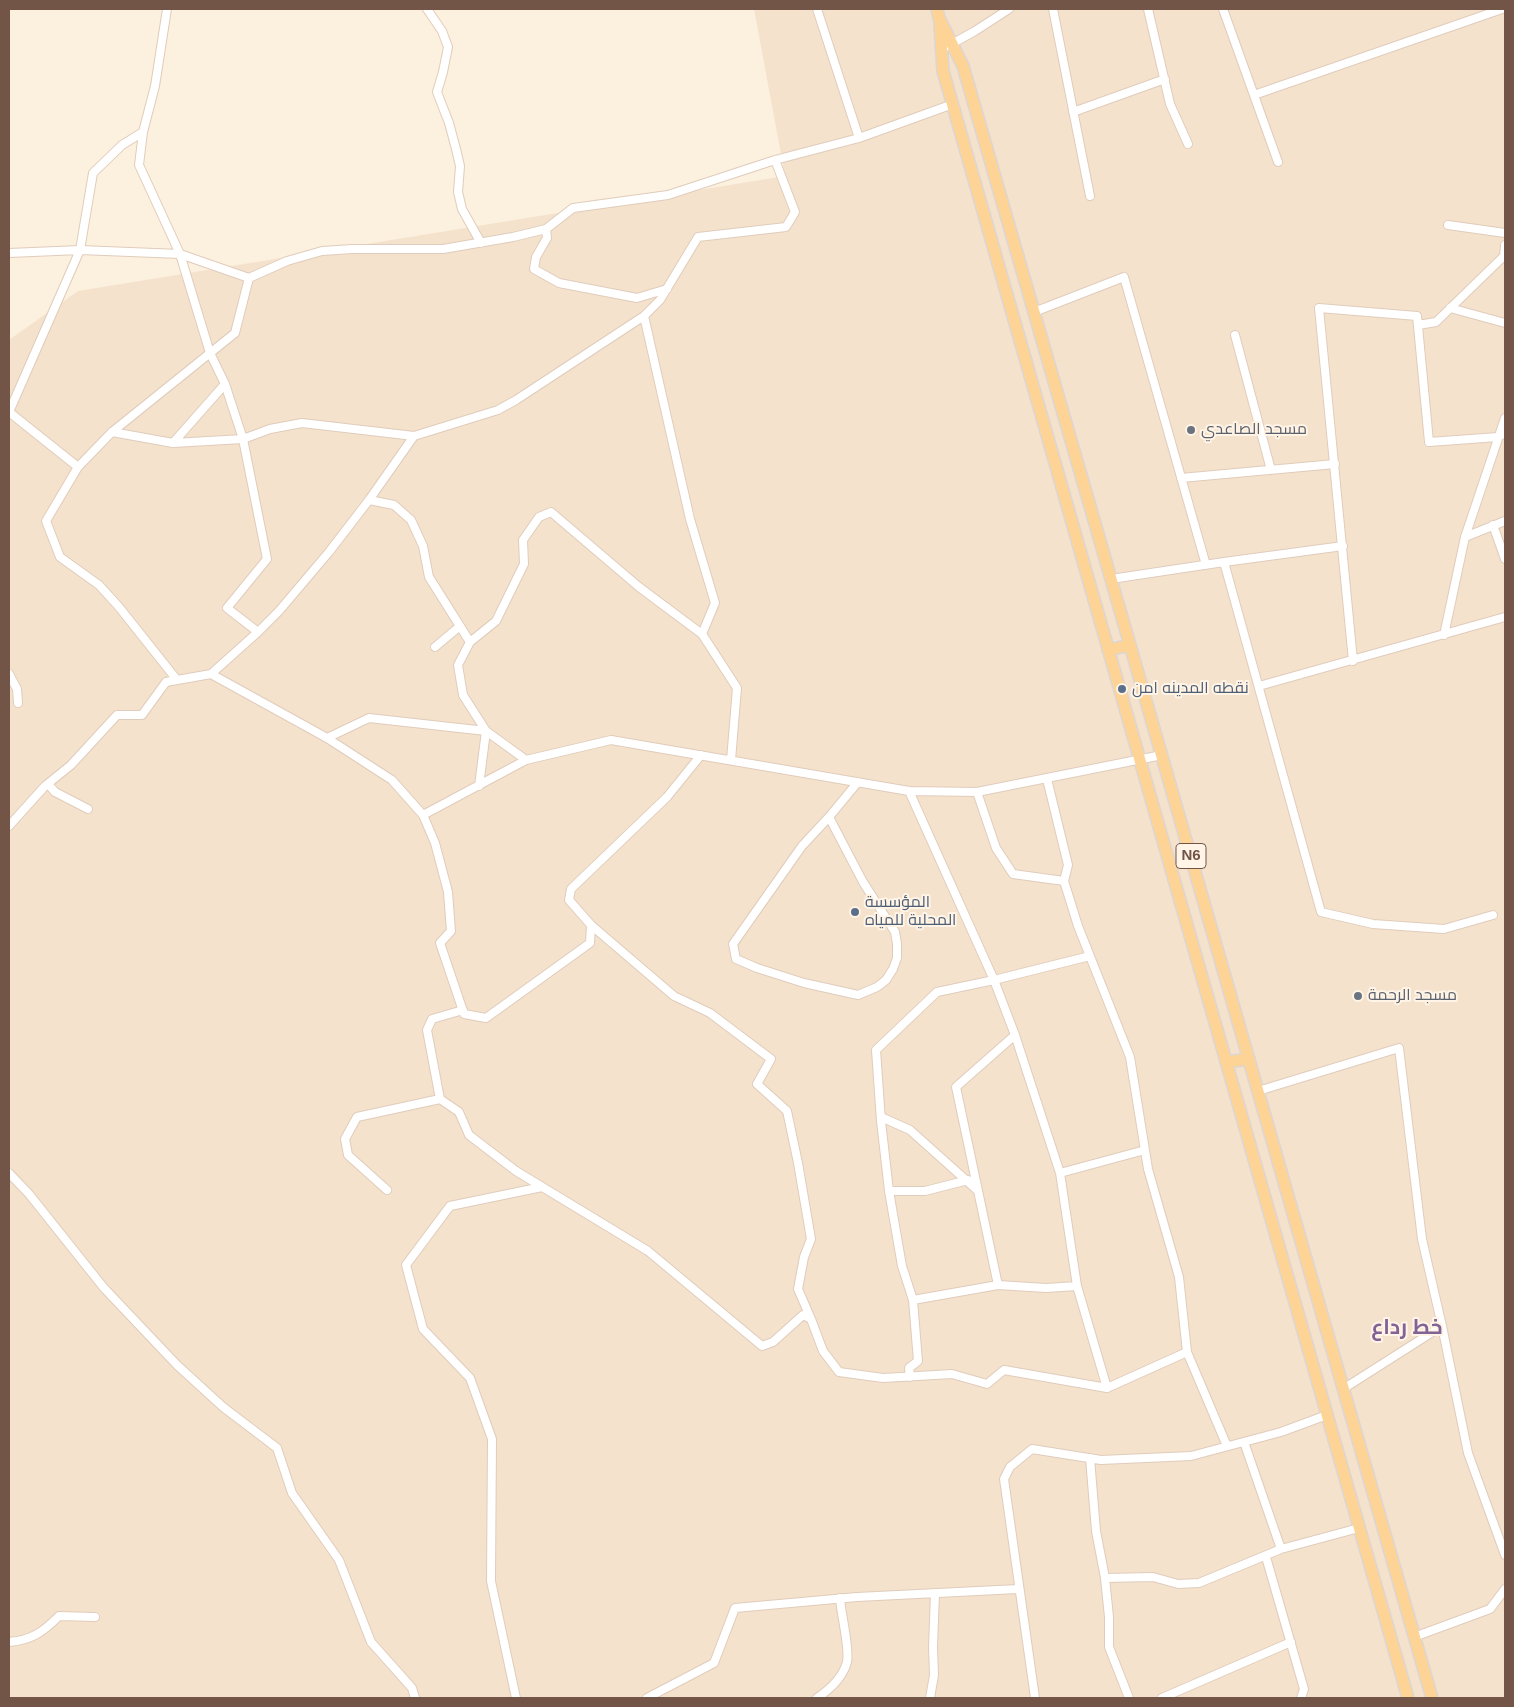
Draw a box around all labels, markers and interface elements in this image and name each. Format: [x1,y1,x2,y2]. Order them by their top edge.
place label: مسجد الصاعدي [1201,420,1307,440]
marker: مسجد الصاعدي [1185,424,1197,436]
place label: نقطه المدينه امن [1132,679,1249,699]
marker: نقطه المدينه امن [1116,683,1128,695]
road number: N6 [1176,844,1206,868]
place label: المؤسسة المحلية للمياه [865,893,956,931]
marker: المؤسسة المحلية للمياه [849,906,861,918]
place label: مسجد الرحمة [1368,986,1457,1006]
marker: مسجد الرحمة [1352,990,1364,1002]
district label: خط رداع [1371,1315,1443,1341]

